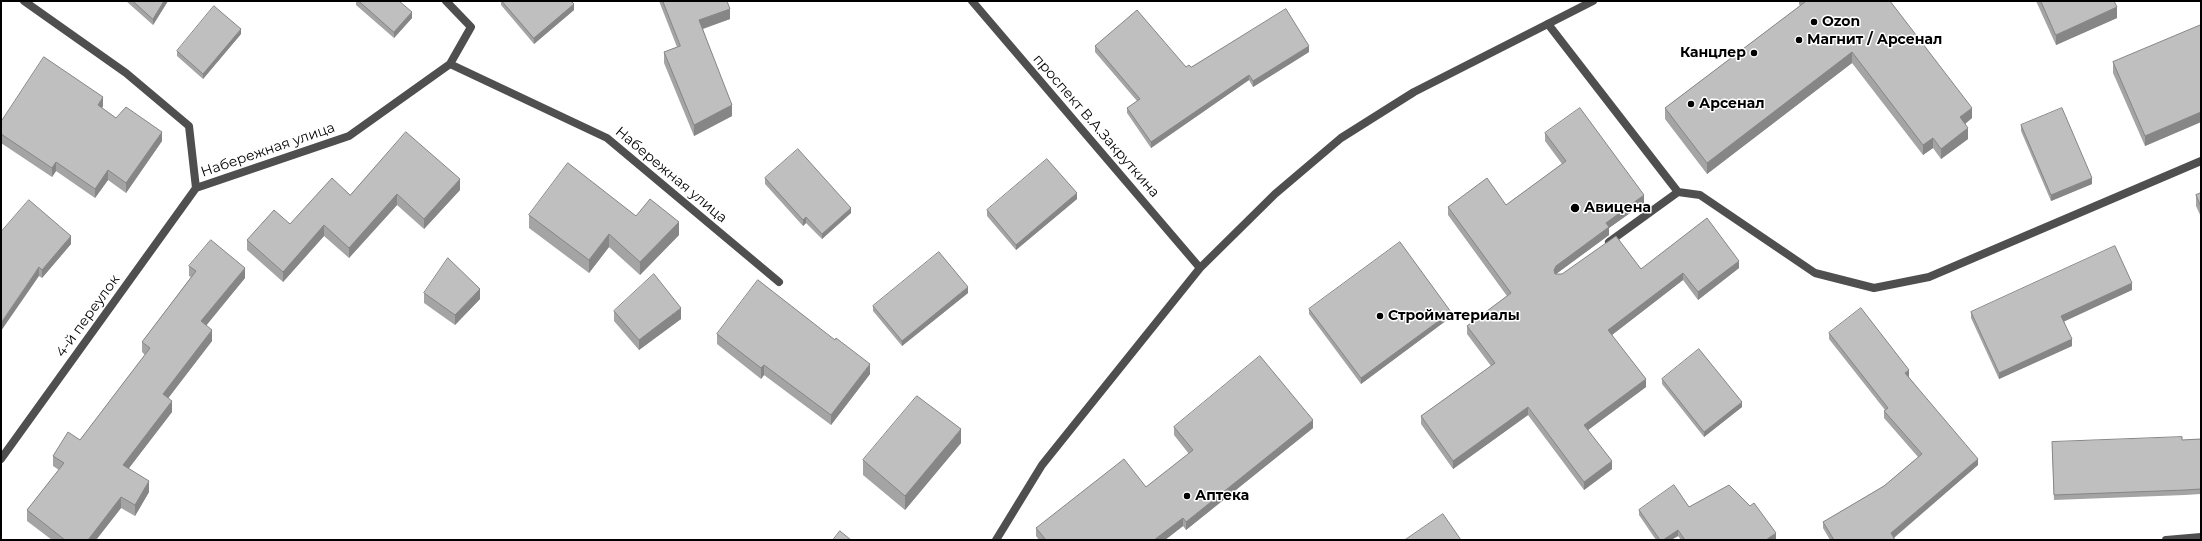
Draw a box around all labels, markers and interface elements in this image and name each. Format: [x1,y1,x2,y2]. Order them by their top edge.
place label: Ozon [1822,14,1860,30]
marker: Ozon [1809,17,1819,27]
place label: Магнит / Арсенал [1807,32,1942,48]
marker: Магнит / Арсенал [1794,35,1804,45]
place label: Канцлер [1680,45,1746,61]
marker: Канцлер [1749,48,1759,58]
street label: проспект В.А.Закруткина [1029,51,1163,201]
place label: Арсенал [1699,96,1765,112]
marker: Арсенал [1686,99,1696,109]
street label: Набережная улица [199,119,337,181]
street label: Набережная улица [612,123,730,227]
place label: Авицена [1584,200,1651,216]
marker: Авицена [1569,202,1581,214]
street label: 4-й переулок [53,272,123,360]
place label: Стройматериалы [1388,308,1520,324]
marker: Стройматериалы [1375,311,1385,321]
place label: Аптека [1195,488,1249,504]
marker: Аптека [1182,491,1192,501]

